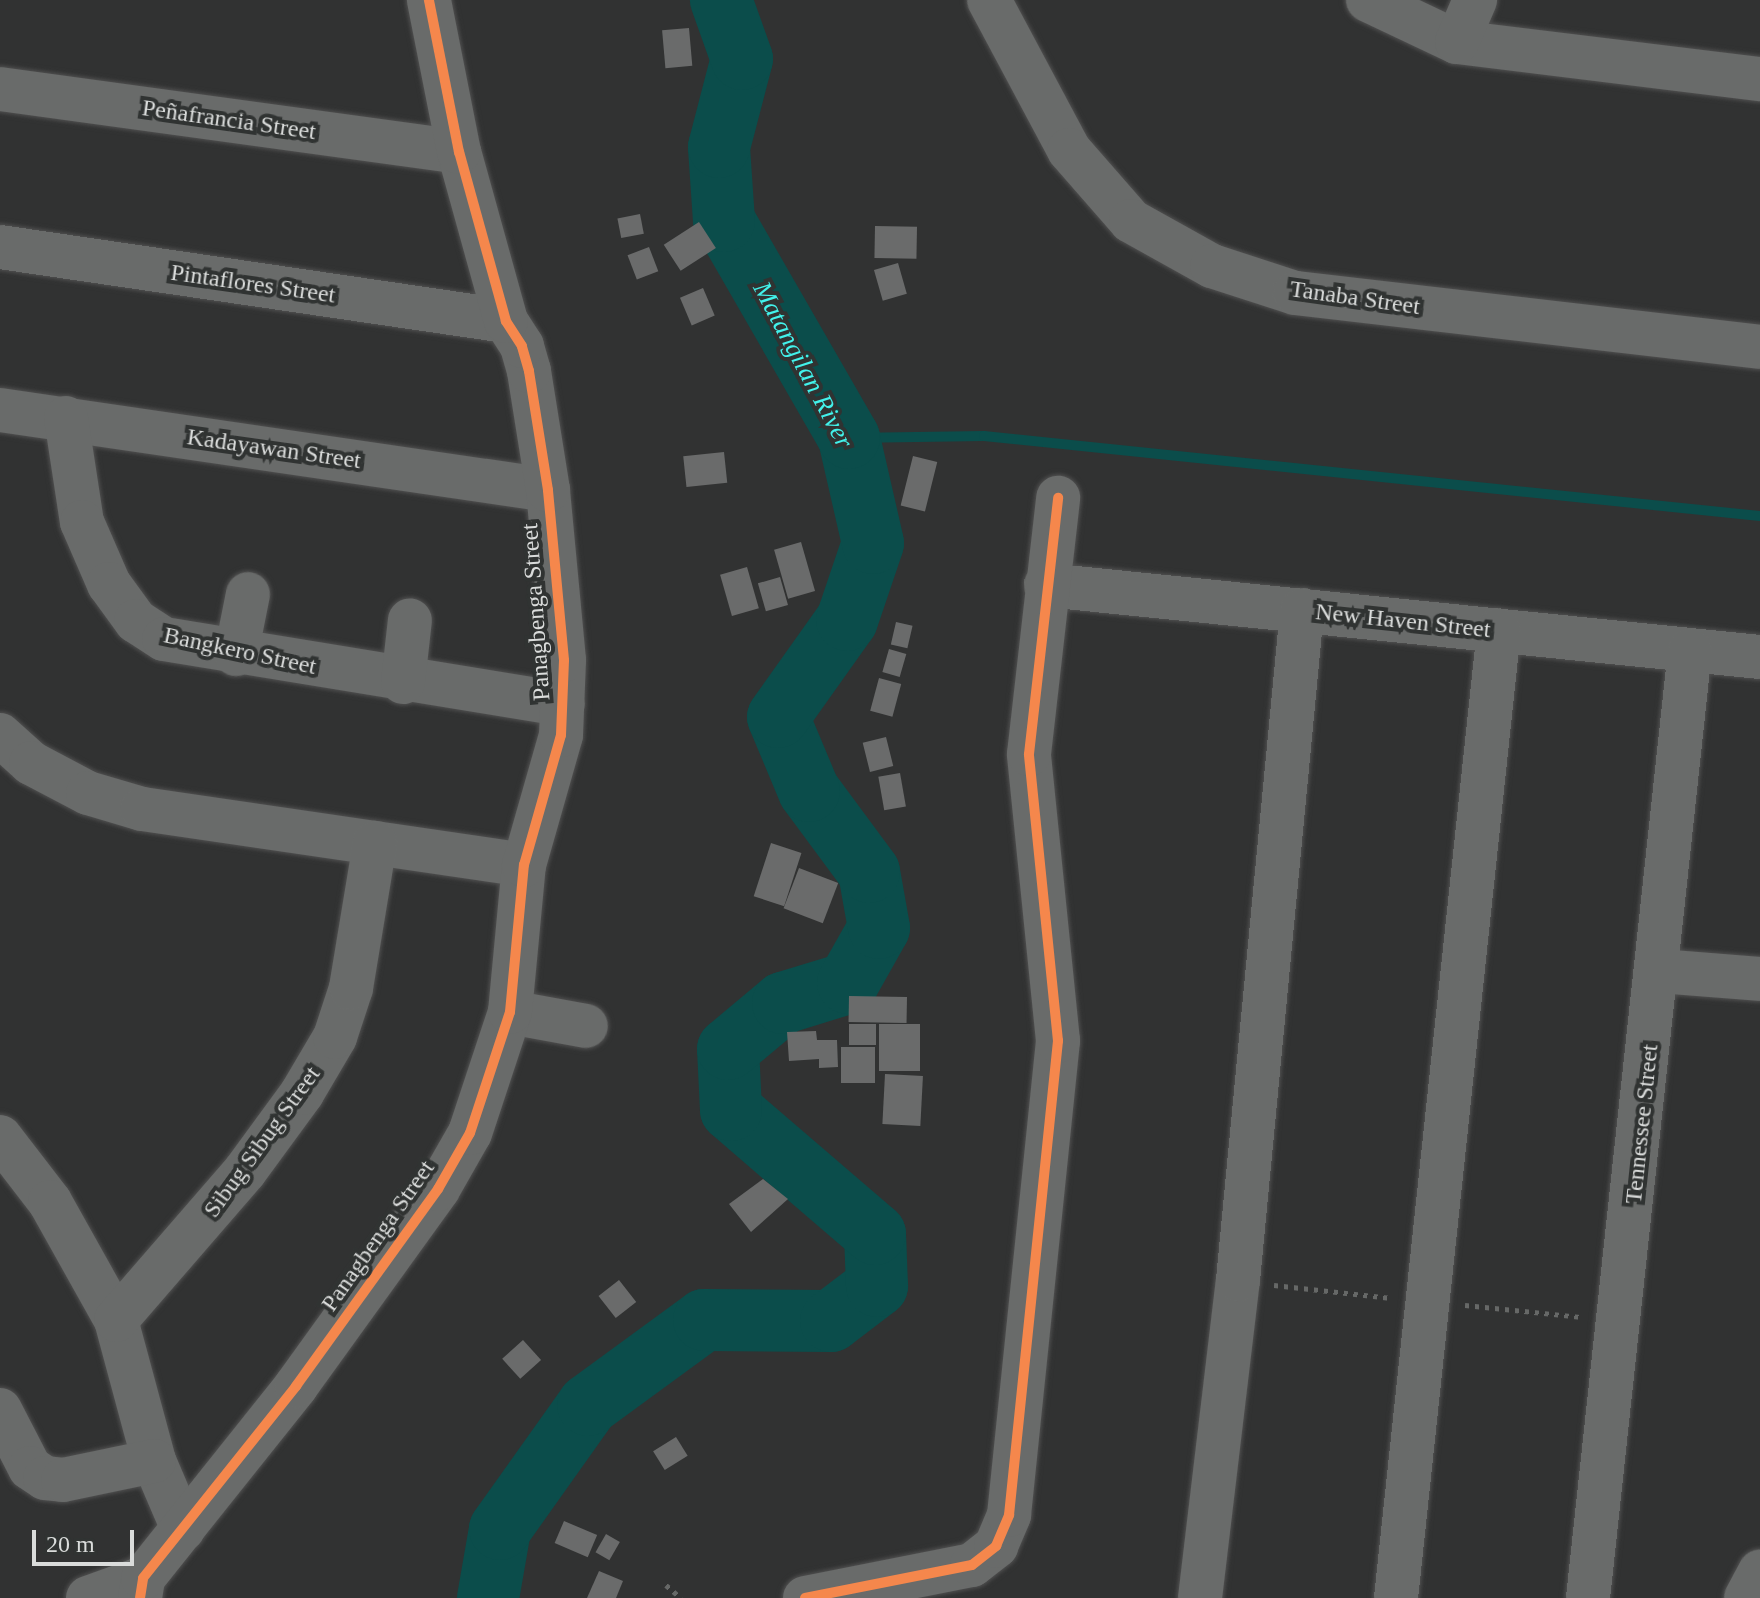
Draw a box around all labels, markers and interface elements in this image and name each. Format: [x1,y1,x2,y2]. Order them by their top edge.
street label: Peñafrancia Street [140,94,318,146]
street label: Pintaflores Street [169,258,337,310]
street label: Tanaba Street [1288,275,1422,321]
water label: Matangilan River [746,276,860,454]
street label: Kadayawan Street [185,423,363,475]
street label: Panagbenga Street [515,522,557,702]
street label: New Haven Street [1314,597,1492,645]
street label: Bangkero Street [161,621,319,681]
street label: Tennessee Street [1619,1043,1665,1205]
street label: Sibug Sibug Street [197,1061,327,1223]
street label: Panagbenga Street [315,1155,441,1317]
scale bar [36,1514,138,1564]
text: 20 m [46,1531,95,1557]

